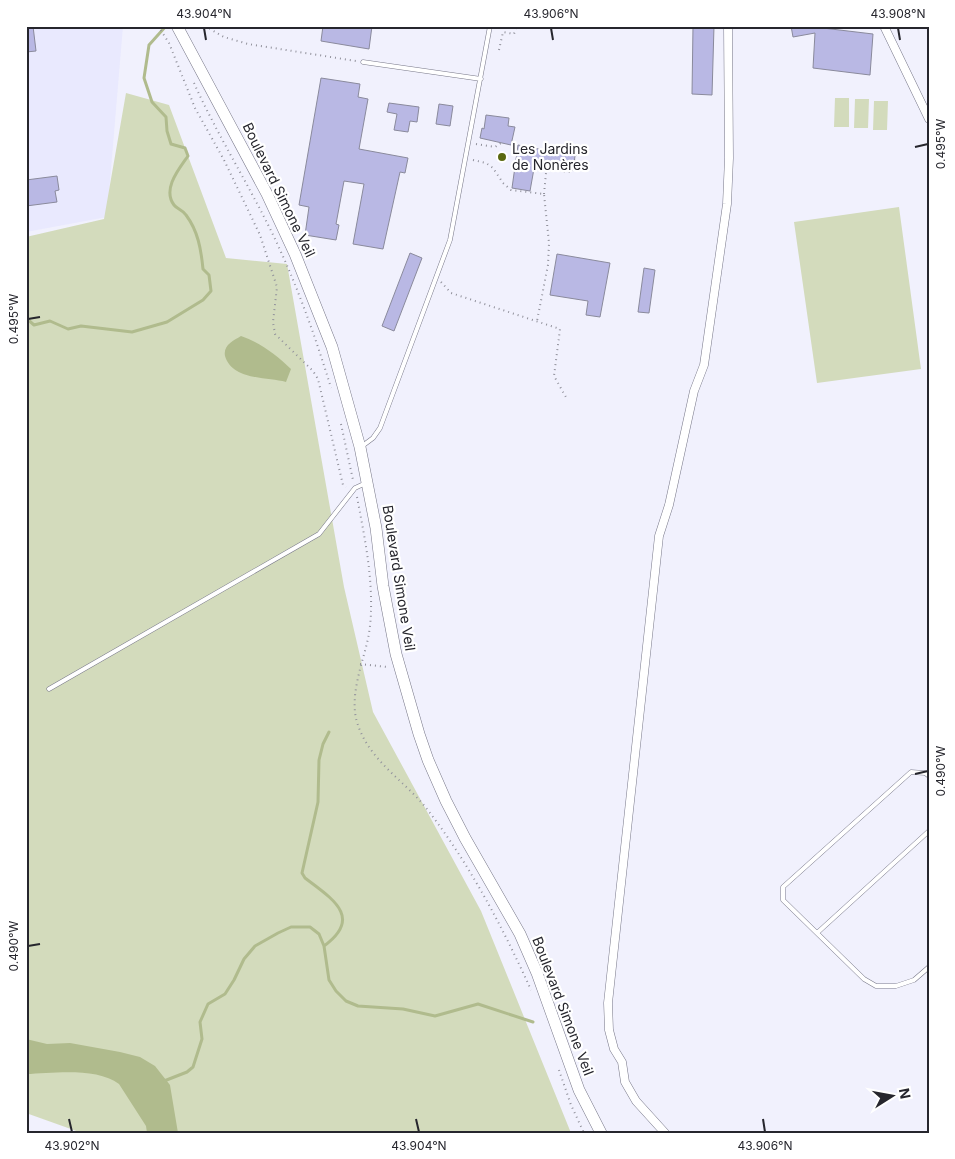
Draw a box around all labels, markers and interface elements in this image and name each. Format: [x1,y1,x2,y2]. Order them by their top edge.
text: 43.904°N [176,6,232,21]
text: 43.906°N [523,6,579,21]
text: 43.908°N [870,6,926,21]
text: 0.495°W [933,119,948,169]
street label: Boulevard Simone Veil [239,120,319,260]
place label: Les Jardins de Nonères [512,140,589,173]
marker: Les Jardins de Nonères [496,151,508,163]
text: 0.495°W [6,294,21,344]
street label: Boulevard Simone Veil [380,504,419,652]
text: 0.490°W [933,745,948,796]
text: 0.490°W [6,920,21,971]
street label: Boulevard Simone Veil [529,934,598,1078]
north arrow [868,1072,918,1122]
text: N [896,1087,915,1100]
text: 43.902°N [44,1138,100,1153]
text: 43.904°N [391,1138,447,1153]
text: 43.906°N [737,1138,793,1153]

